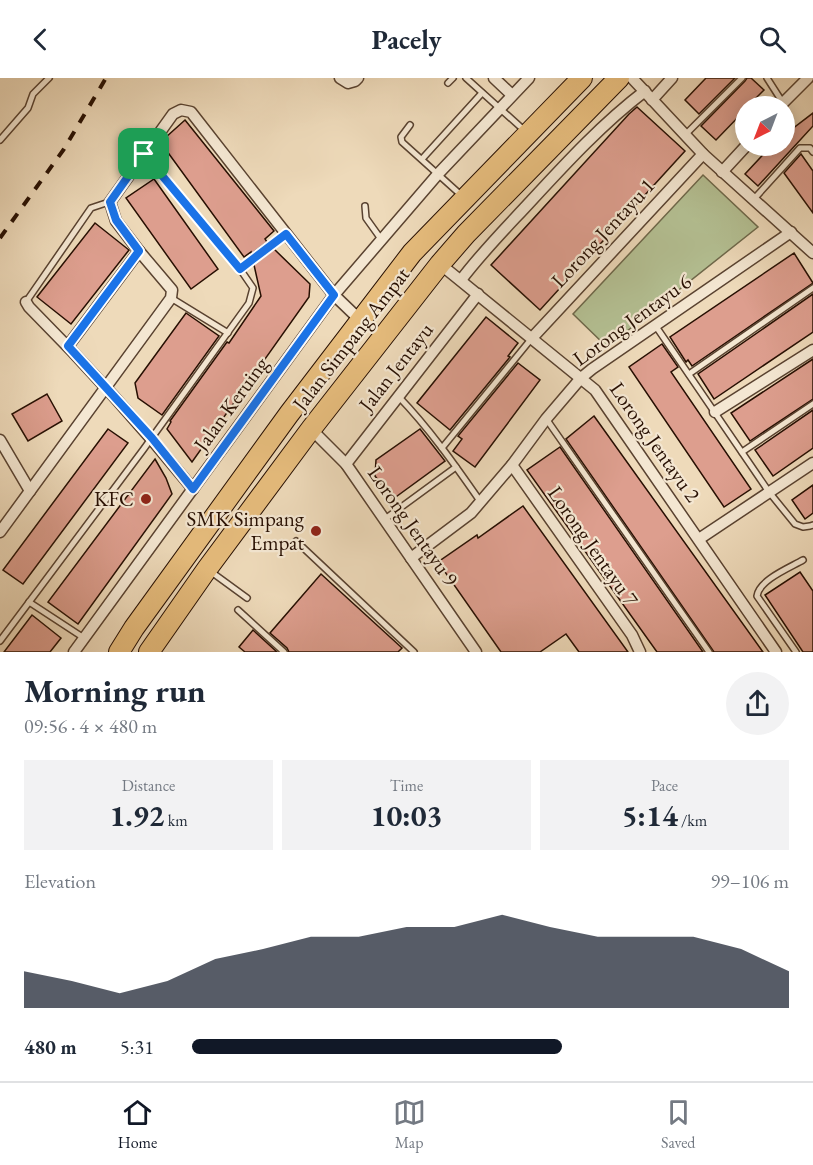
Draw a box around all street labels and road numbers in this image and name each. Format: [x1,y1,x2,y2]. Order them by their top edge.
street label: Lorong Jentayu 1 [545,172,660,293]
street label: Jalan Simpang Ampat [285,261,415,418]
street label: Lorong Jentayu 6 [567,267,696,372]
street label: Jalan Jentayu [351,317,439,418]
street label: Jalan Keruing [186,351,274,458]
street label: Lorong Jentayu 2 [604,377,707,507]
street label: Lorong Jentayu 9 [362,461,465,591]
street label: Lorong Jentayu 7 [542,481,645,612]

